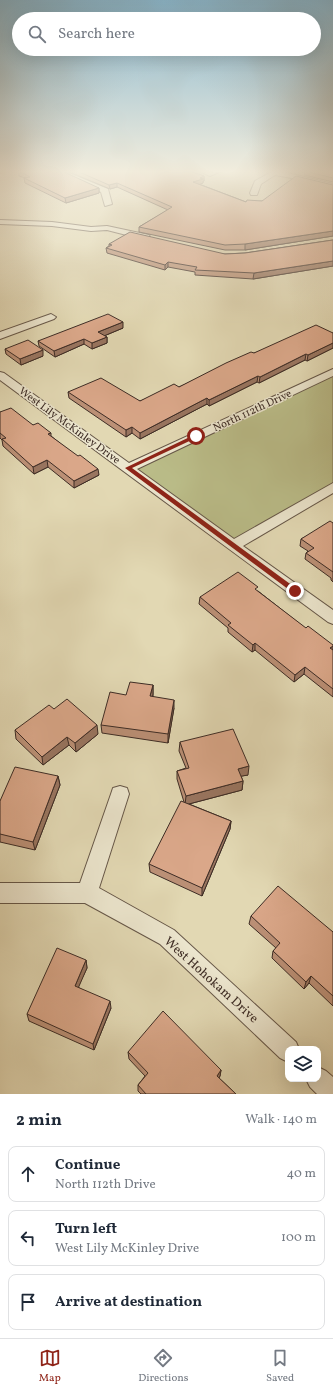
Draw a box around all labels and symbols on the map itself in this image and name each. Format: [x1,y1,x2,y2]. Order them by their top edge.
street label: West Lily McKinley Drive [15,384,123,468]
street label: North 112th Drive [211,387,294,436]
route start [187,427,205,445]
route end [286,582,304,600]
street label: West Hohokam Drive [160,933,262,1028]

